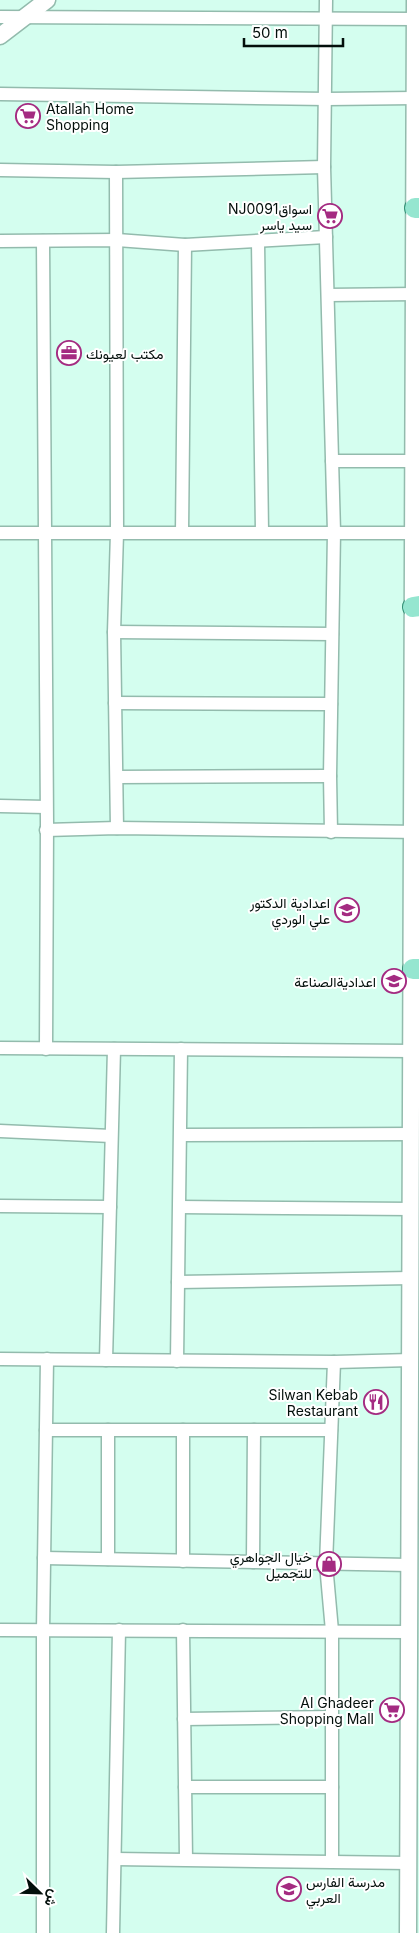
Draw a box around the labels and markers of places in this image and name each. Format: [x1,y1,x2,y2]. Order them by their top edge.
place label: Atallah Home Shopping [46,100,134,133]
supermarket icon: Atallah Home Shopping [15,103,41,129]
place label: NJ0091اسواق سيد ياسر [228,200,312,234]
supermarket icon: NJ0091اسواق سيد ياسر [317,203,343,229]
office icon: مكتب لعيونك [56,340,82,366]
place label: مكتب لعيونك [86,345,163,363]
place label: اعدادية الدكتور علي الوردي [249,894,330,931]
school or university icon: اعدادية الدكتور علي الوردي [334,897,360,923]
school or university icon: اعداديةالصناعة [381,968,407,994]
place label: اعداديةالصناعة [294,973,376,990]
place label: Silwan Kebab Restaurant [269,1386,358,1419]
restaurant icon: Silwan Kebab Restaurant [363,1389,389,1415]
place label: خيال الجواهري للتجميل [230,1548,312,1582]
shop icon: خيال الجواهري للتجميل [316,1551,342,1577]
place label: Al Ghadeer Shopping Mall [280,1694,374,1727]
supermarket icon: Al Ghadeer Shopping Mall [379,1697,405,1723]
place label: مدرسة الفارس العربي [306,1873,385,1910]
school or university icon: مدرسة الفارس العربي [276,1876,302,1902]

